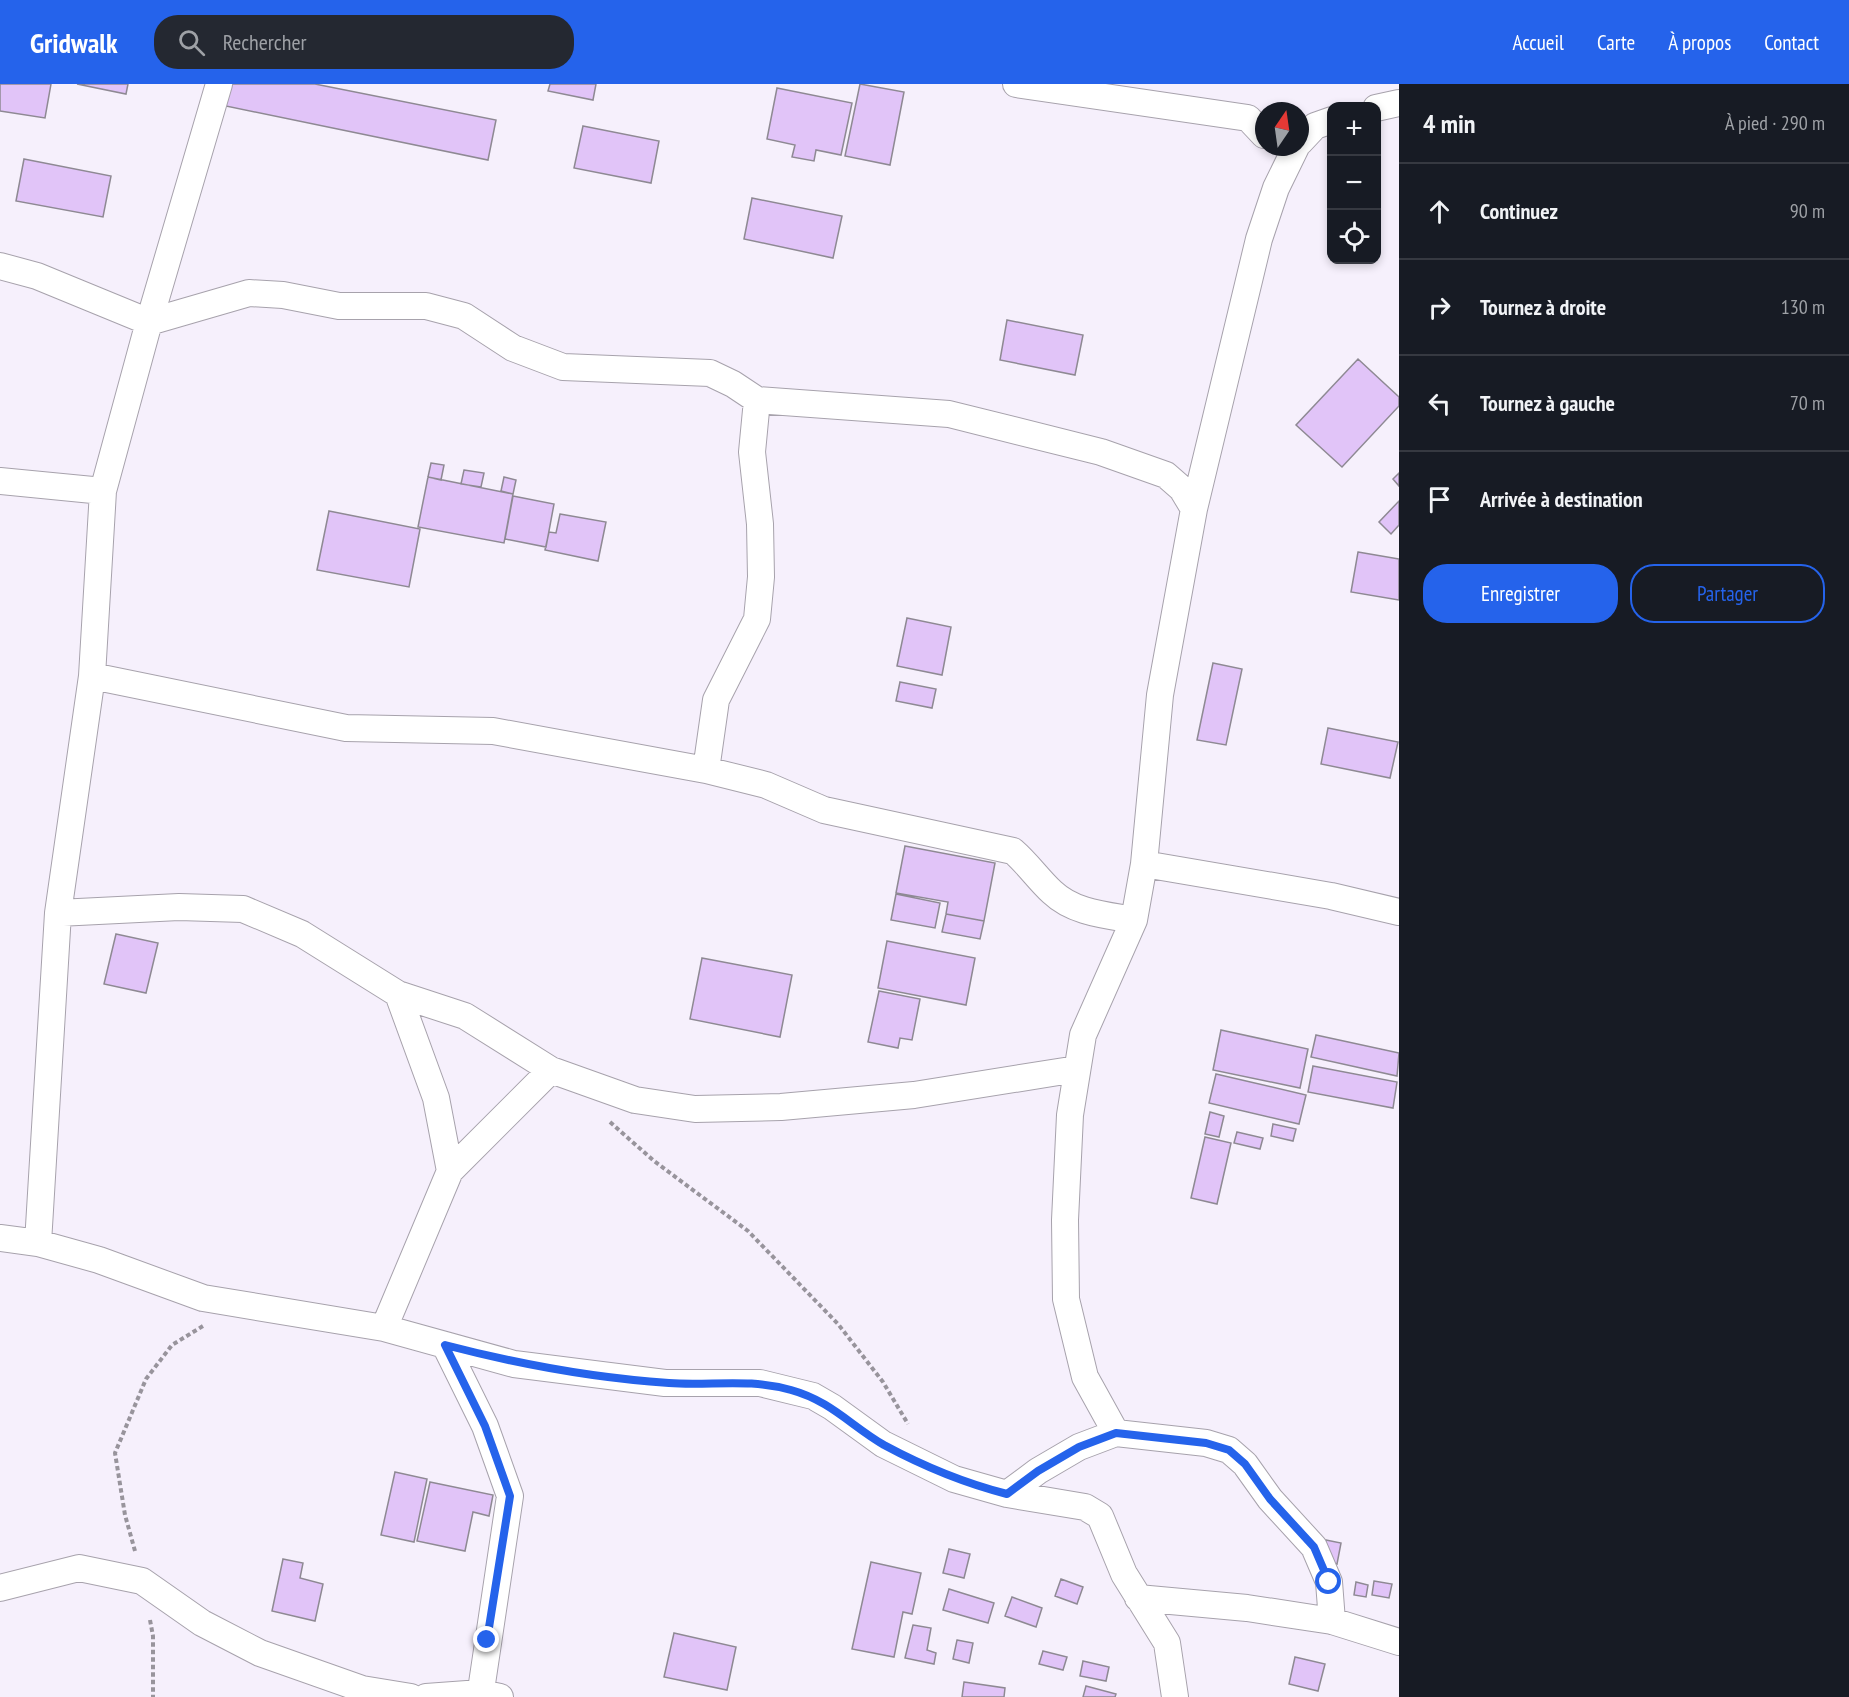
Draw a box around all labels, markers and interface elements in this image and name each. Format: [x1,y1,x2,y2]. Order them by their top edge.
search box [154,15,574,69]
text: Gridwalk [30,24,118,61]
icon: search [175,26,208,59]
text: Rechercher [223,28,307,56]
text: Accueil [1512,29,1564,56]
text: Carte [1597,29,1635,56]
text: À propos [1668,29,1731,56]
text: Contact [1764,29,1819,56]
north arrow [1255,102,1309,156]
map controls [1327,102,1381,264]
button: + [1327,102,1381,156]
text: 4 min [1423,107,1476,140]
text: À pied · 290 m [1725,110,1825,136]
button: − [1327,156,1381,210]
icon: ahead [1423,195,1456,228]
text: Continuez [1480,197,1558,225]
text: 90 m [1790,198,1825,224]
button: locate [1327,210,1381,264]
icon: right [1423,291,1456,324]
text: Tournez à droite [1480,293,1606,321]
text: 130 m [1781,294,1825,320]
icon: left [1423,387,1456,420]
text: Tournez à gauche [1480,389,1615,417]
text: 70 m [1790,390,1825,416]
icon: arrive [1423,483,1456,516]
text: Arrivée à destination [1480,485,1643,513]
button: Enregistrer [1423,564,1618,623]
button: Partager [1630,564,1825,623]
route start [1315,1568,1341,1594]
route end [473,1626,499,1652]

